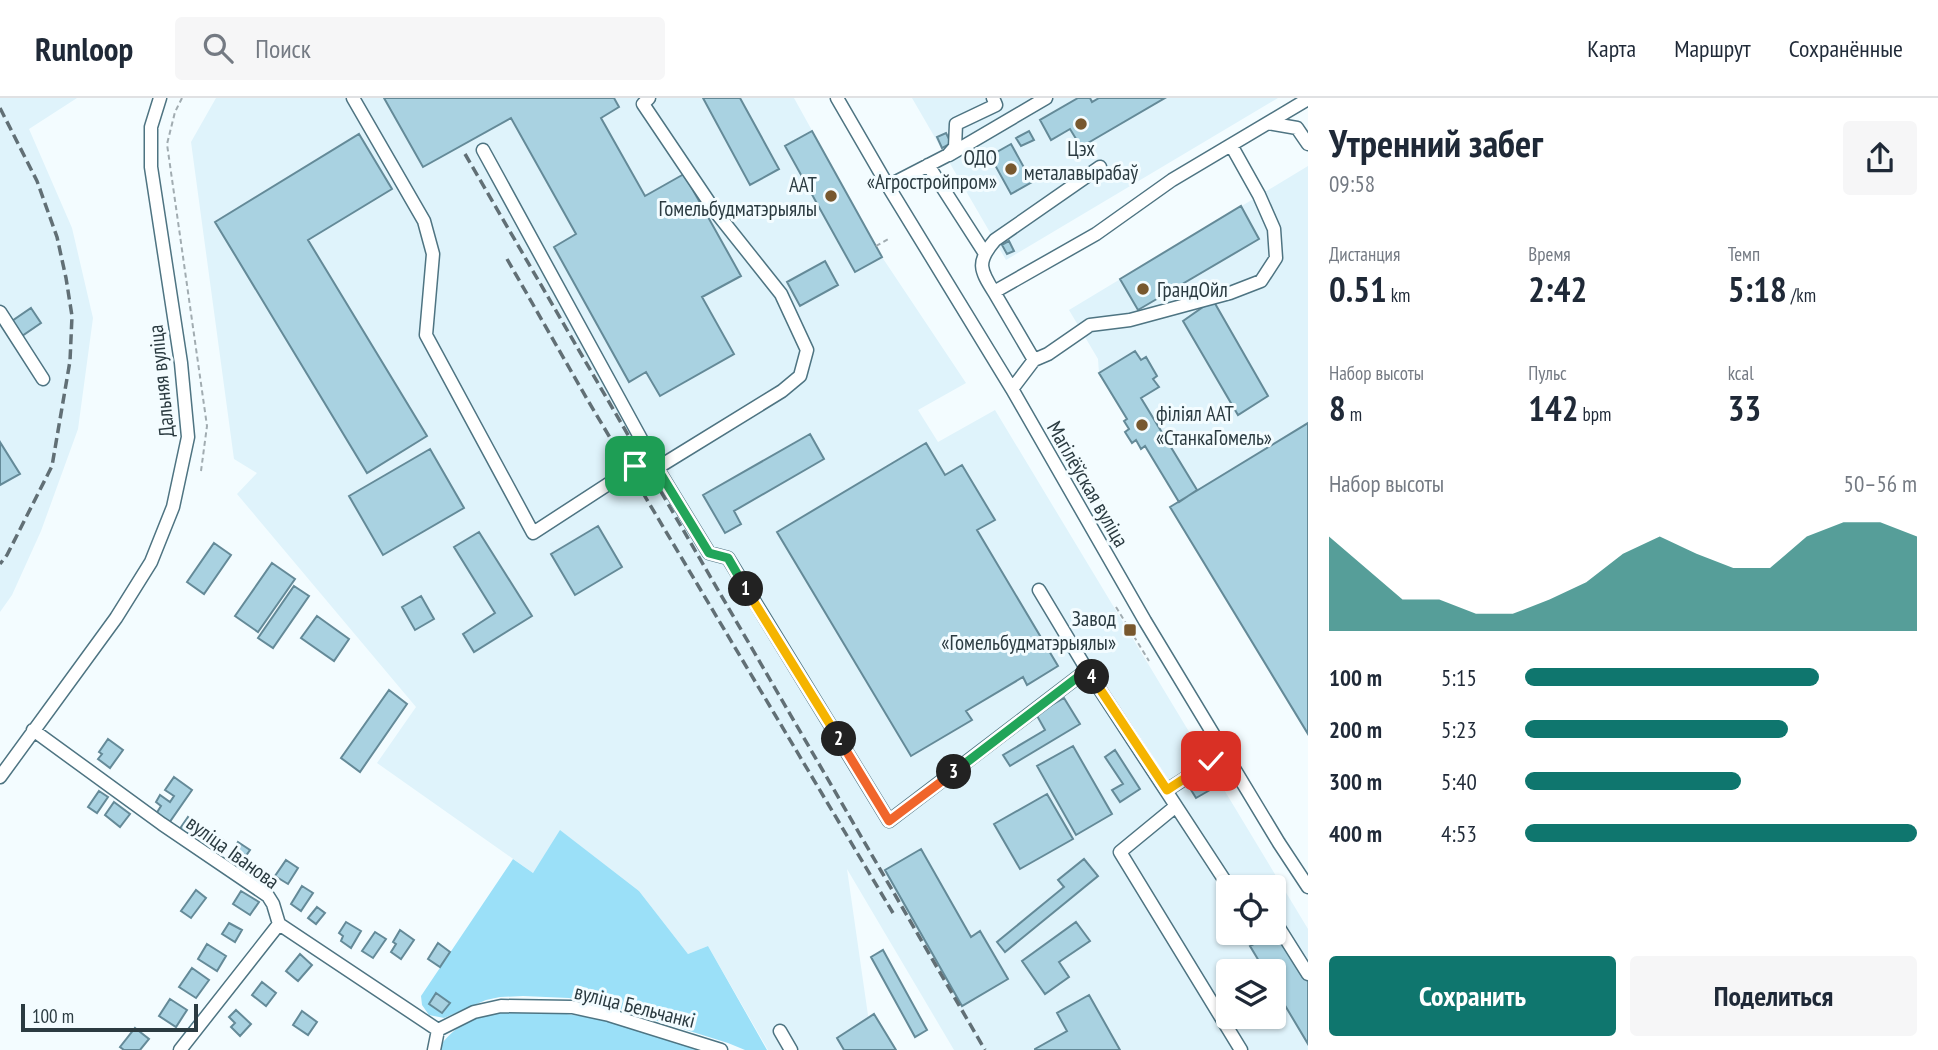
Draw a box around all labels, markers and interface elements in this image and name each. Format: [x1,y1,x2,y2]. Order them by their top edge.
search box [175,17,665,80]
text: Runloop [35,27,133,70]
icon: search [199,29,237,67]
text: Поиск [255,32,311,65]
text: Карта [1587,33,1636,64]
text: Маршрут [1674,33,1751,64]
text: Сохранённые [1789,33,1903,64]
marker: Цэх металавырабаў [1073,116,1089,132]
text: Утренний забег [1329,118,1543,167]
button: share [1843,121,1917,195]
place label: Цэх металавырабаў [1024,135,1138,186]
place label: ОДО «Агростройпром» [867,144,997,195]
marker: ОДО «Агростройпром» [1003,161,1019,177]
text: 09:58 [1329,169,1375,198]
place label: ААТ Гомельбудматэрыялы [659,171,818,222]
marker: ААТ Гомельбудматэрыялы [823,188,839,204]
text: Дистанция [1329,242,1400,266]
text: Время [1528,242,1571,266]
text: Темп [1728,242,1760,266]
text: 0.51 [1329,266,1387,312]
text: 2:42 [1528,266,1587,312]
text: 5:18 [1728,266,1787,312]
place label: ГрандОйл [1157,276,1228,303]
marker: ГрандОйл [1135,281,1151,297]
text: km [1387,283,1410,307]
text: /km [1787,283,1816,307]
street label: Дальняя вуліца [142,323,180,439]
text: Набор высоты [1329,361,1424,385]
text: Пульс [1528,361,1567,385]
text: kcal [1728,361,1754,385]
text: 8 [1329,385,1346,431]
text: 142 [1528,385,1579,431]
text: 33 [1728,385,1761,431]
place label: філіял ААТ «СтанкаГомель» [1156,400,1272,451]
text: m [1346,402,1362,426]
text: bpm [1579,402,1611,426]
street label: Магілёўская вуліца [1041,416,1135,552]
marker: філіял ААТ «СтанкаГомель» [1134,417,1150,433]
pin [605,436,665,496]
icon: arrive [616,447,654,485]
text: Набор высоты [1329,469,1444,498]
text: 50–56 m [1844,469,1917,498]
pin: 1 [728,572,764,606]
text: 1 [741,576,750,600]
place label: Завод «Гомельбудматэрыялы» [941,605,1116,656]
marker: Завод «Гомельбудматэрыялы» [1122,622,1138,638]
pin: 4 [1074,660,1110,694]
text: 100 m [1329,663,1382,692]
text: 5:15 [1441,663,1477,692]
text: 4 [1087,664,1096,688]
text: 200 m [1329,715,1382,744]
text: 5:23 [1441,715,1477,744]
pin: 2 [822,722,856,756]
text: 2 [834,726,843,750]
pin [1181,731,1241,791]
icon: check [1192,742,1230,780]
pin: 3 [936,754,972,790]
text: 3 [949,759,958,783]
text: 300 m [1329,767,1382,796]
text: 5:40 [1441,767,1477,796]
street label: вуліца Іванова [181,809,285,895]
text: 400 m [1329,819,1382,848]
text: 4:53 [1441,819,1477,848]
map controls [1216,875,1286,1029]
button: locate [1216,875,1286,945]
button: Сохранить [1329,956,1616,1036]
button: Поделиться [1630,956,1917,1036]
button: layers [1216,959,1286,1029]
street label: вуліца Бельчанкі [572,978,698,1034]
scale bar [21,1001,198,1033]
text: 100 m [32,1004,74,1028]

